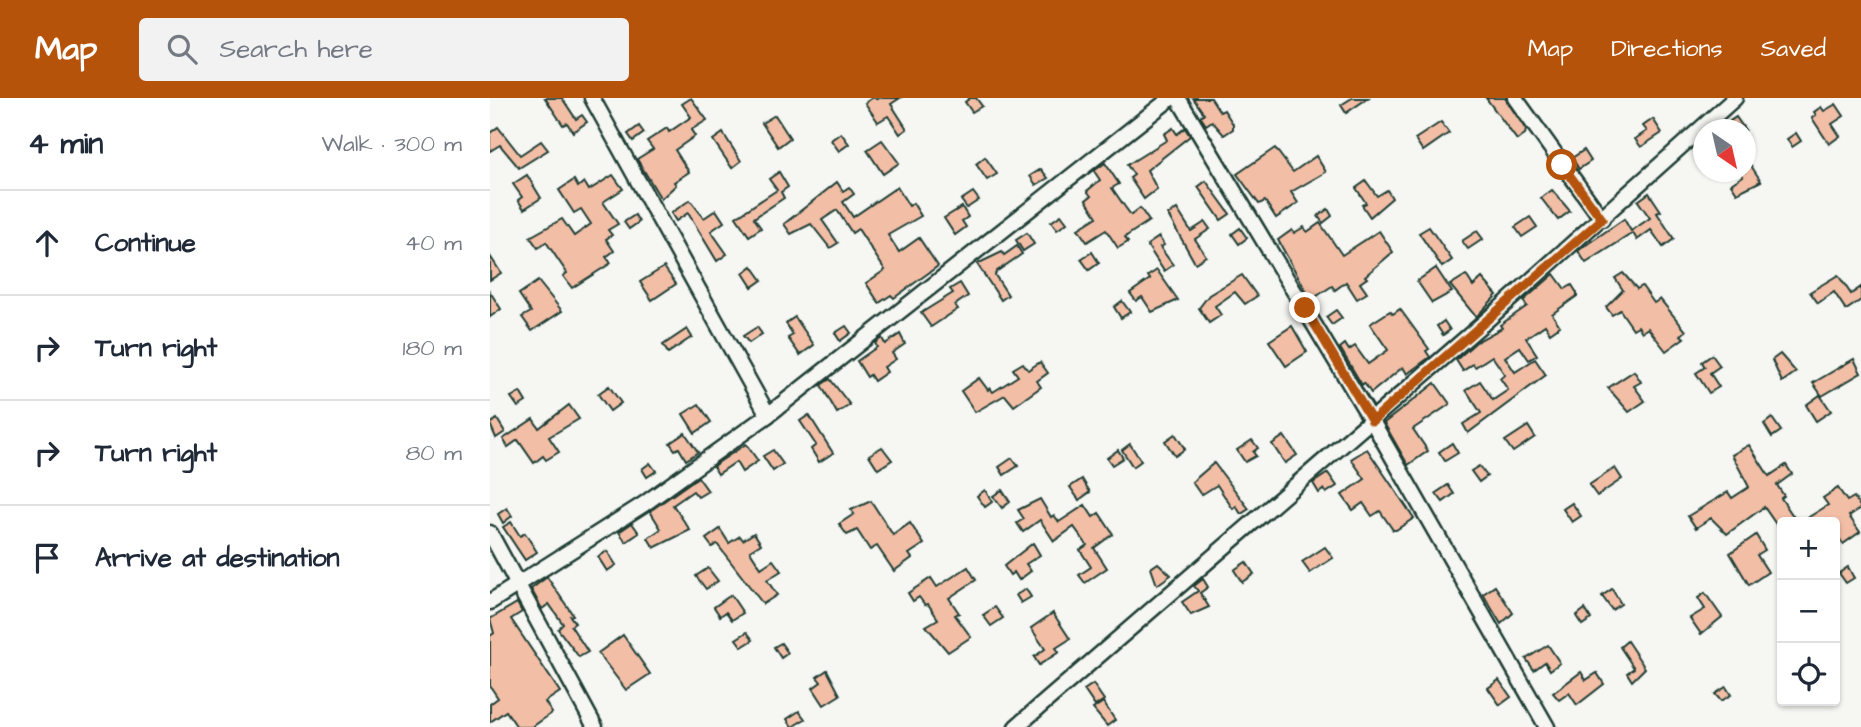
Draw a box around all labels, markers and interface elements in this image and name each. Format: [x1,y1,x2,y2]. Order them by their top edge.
search box [139,18,629,81]
text: Map [35,26,97,72]
icon: search [163,30,201,68]
text: Search here [219,31,373,67]
text: Map [1528,32,1573,66]
text: Directions [1611,32,1723,66]
text: Saved [1761,32,1826,66]
north arrow [1693,119,1756,182]
text: 4 min [28,123,103,165]
text: Walk · 300 m [321,128,462,160]
route start [1546,149,1577,180]
icon: ahead [28,224,66,262]
text: Continue [95,225,196,261]
text: 40 m [405,227,462,259]
route end [1289,292,1320,323]
icon: right [28,329,66,367]
text: Turn right [95,330,217,366]
text: 180 m [403,332,462,364]
icon: right [28,434,66,472]
text: Turn right [95,435,217,471]
text: 80 m [405,437,462,469]
map controls [1777,517,1840,706]
button: + [1777,517,1840,580]
icon: arrive [28,539,66,577]
text: Arrive at destination [95,540,340,576]
button: − [1777,580,1840,643]
button: locate [1777,643,1840,706]

